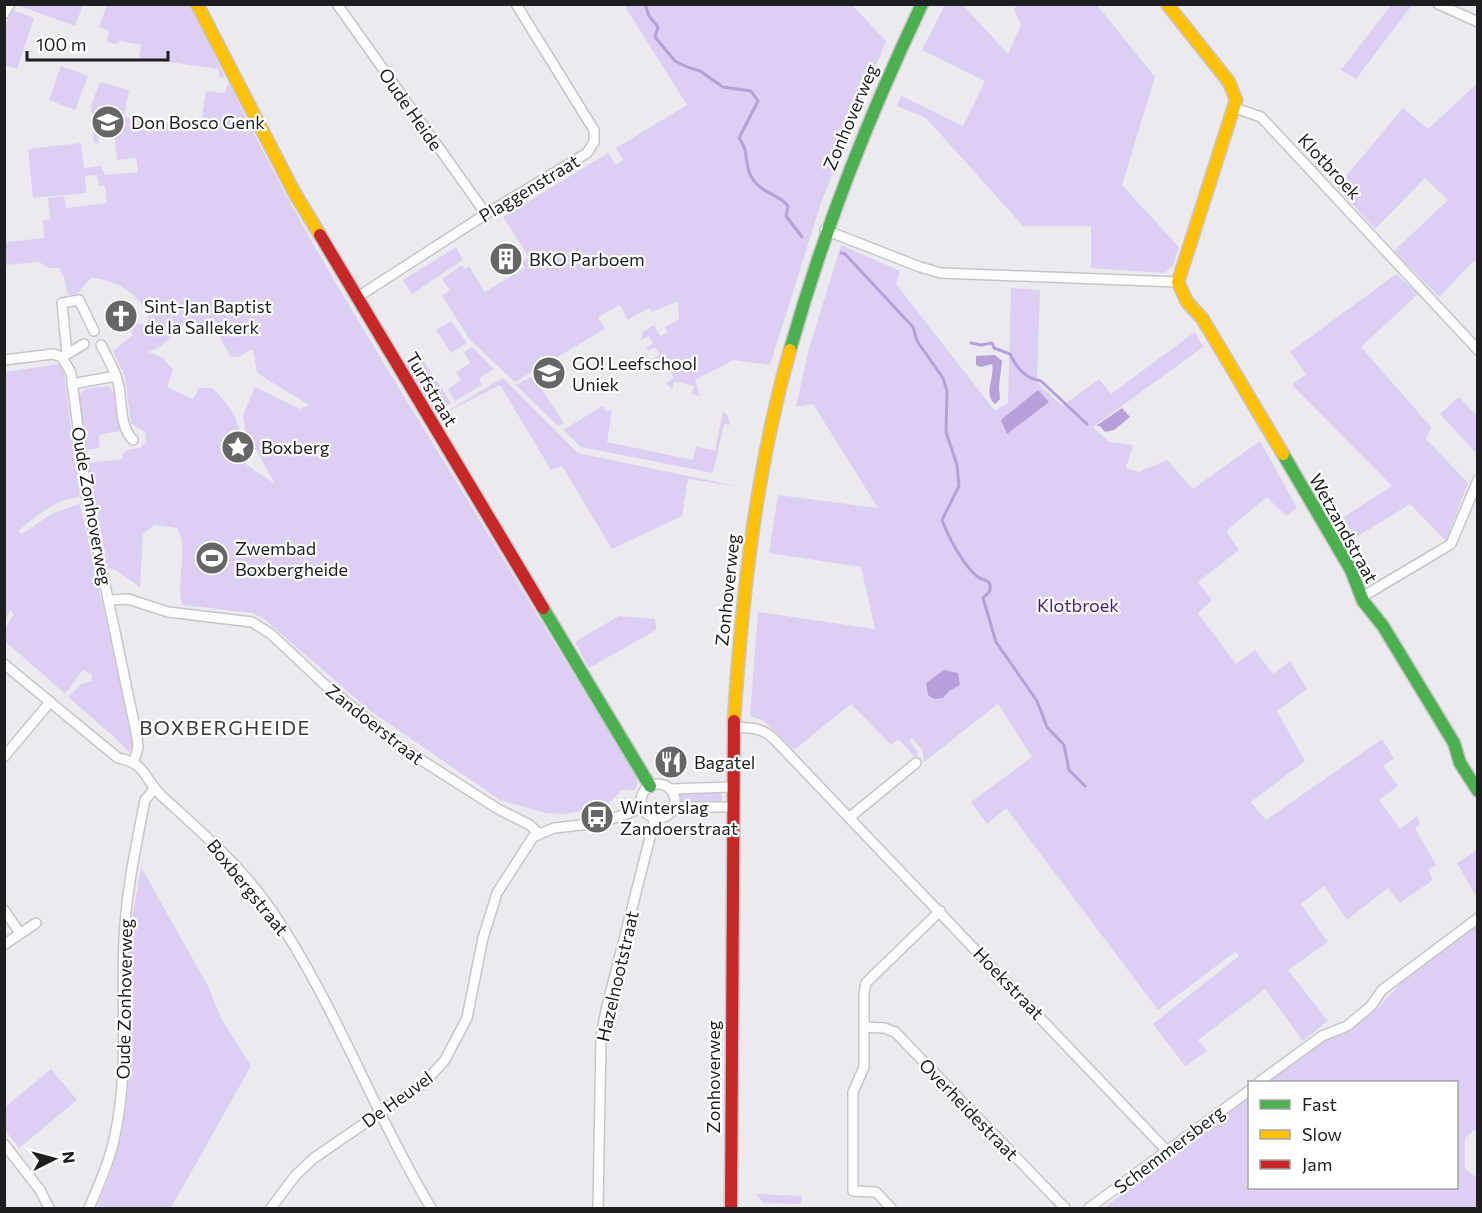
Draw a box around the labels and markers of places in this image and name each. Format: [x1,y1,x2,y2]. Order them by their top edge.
school or university icon: Don Bosco Genk [90,104,126,140]
place label: Don Bosco Genk [131,111,265,133]
building icon: BKO Parboem [488,241,524,277]
place label: BKO Parboem [529,248,645,270]
place label: Sint-Jan Baptist de la Sallekerk [144,295,272,338]
church icon: Sint-Jan Baptist de la Sallekerk [103,298,139,334]
place label: GO! Leefschool Uniek [572,352,697,395]
school or university icon: GO! Leefschool Uniek [531,355,567,391]
place icon: Boxberg [220,429,256,465]
place label: Boxberg [261,436,330,458]
place label: Zwembad Boxbergheide [235,537,348,580]
sports icon: Zwembad Boxbergheide [194,540,230,576]
restaurant icon: Bagatel [653,744,689,780]
place label: Bagatel [694,751,755,773]
place label: Winterslag Zandoerstraat [620,796,738,839]
bus stop icon: Winterslag Zandoerstraat [579,799,615,835]

